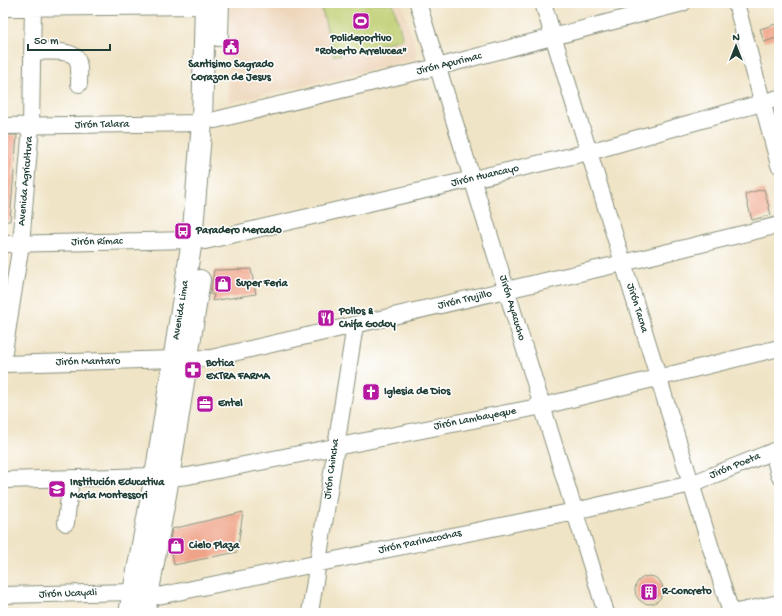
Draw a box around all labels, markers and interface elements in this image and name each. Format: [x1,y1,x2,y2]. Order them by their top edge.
sports icon: Polideportivo "Roberto Arrelucea" [351,11,371,31]
scale bar [28,26,110,52]
north arrow [716,26,756,66]
place label: Polideportivo "Roberto Arrelucea" [315,32,407,58]
text: N [732,32,740,44]
text: 50 m [34,35,59,49]
public building icon: Santisimo Sagrado Corazon de Jesus [221,37,241,57]
street label: Jirón Apurimac [415,50,484,78]
place label: Santisimo Sagrado Corazon de Jesus [188,58,274,84]
street label: Jirón Talara [75,119,130,131]
street label: Avenida Agricultura [16,135,36,226]
street label: Jirón Huancayo [450,162,520,190]
bus stop icon: Paradero Mercado [173,221,193,241]
place label: Paradero Mercado [195,225,282,237]
street label: Jirón Rímac [71,236,124,248]
shop icon: Super Feria [213,274,233,294]
street label: Jirón Ayacucho [496,274,528,342]
street label: Avenida Lima [170,278,192,341]
place label: Super Feria [236,278,288,290]
street label: Jirón Tacna [624,282,650,335]
street label: Jirón Trujillo [437,288,493,312]
place label: Pollos & Chifa Godoy [338,306,396,331]
restaurant icon: Pollos & Chifa Godoy [316,308,336,328]
street label: Jirón Mantaro [55,355,121,369]
place label: Botica EXTRA FARMA [205,357,271,383]
pharmacy icon: Botica EXTRA FARMA [183,360,203,380]
church icon: Iglesia de Dios [361,382,381,402]
place label: Iglesia de Dios [384,386,451,399]
office icon: Entel [195,394,215,414]
place label: Entel [217,397,243,410]
street label: Jirón Lambayeque [433,405,518,433]
street label: Jirón Chincha [322,437,342,500]
street label: Jirón Poeta [708,450,763,482]
place label: Institución Educativa Maria Montessori [70,476,165,502]
school or university icon: Institución Educativa Maria Montessori [47,479,67,499]
street label: Jirón Parinacochas [377,527,464,557]
shop icon: Cielo Plaza [166,536,186,556]
place label: Cielo Plaza [188,540,240,552]
building icon: R-Concreto [639,582,659,602]
place label: R-Concreto [661,585,712,598]
street label: Jirón Ucayali [39,587,97,601]

